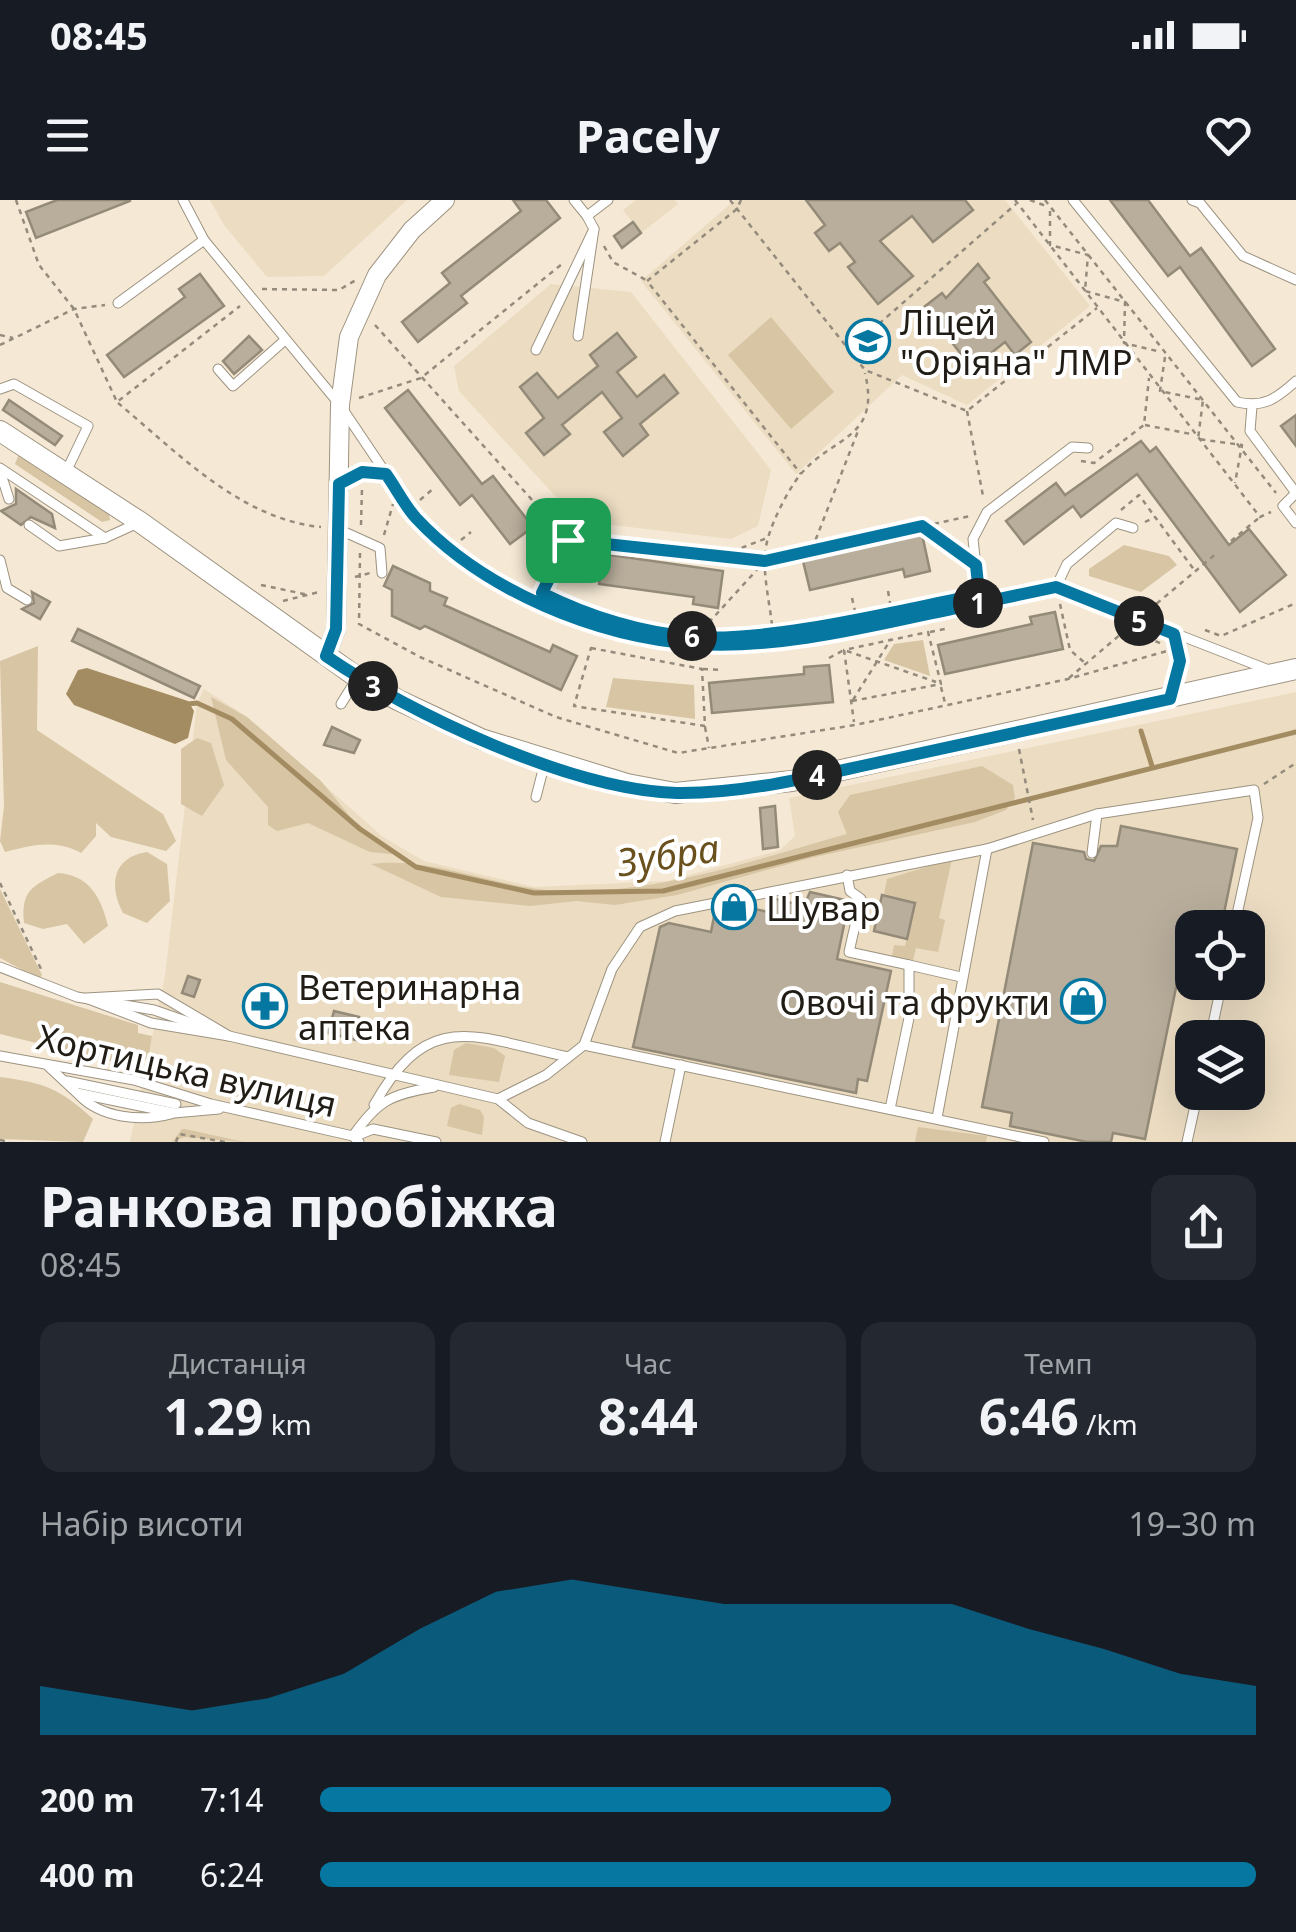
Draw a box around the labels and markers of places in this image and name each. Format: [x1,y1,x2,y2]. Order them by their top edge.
place label: Ліцей "Оріяна" ЛМР [900,298,1133,385]
school or university icon: Ліцей "Оріяна" ЛМР [845,318,891,364]
pin [526,498,611,583]
pin: 1 [953,578,1003,628]
pin: 5 [1114,596,1164,646]
pin: 6 [667,611,717,661]
pin: 3 [348,661,398,711]
pin: 4 [792,750,842,800]
shop icon: Шувар [711,884,757,930]
place label: Шувар [766,884,881,931]
place label: Ветеринарна аптека [298,963,521,1050]
place label: Овочі та фрукти [779,978,1050,1025]
shop icon: Овочі та фрукти [1060,978,1106,1024]
pharmacy icon: Ветеринарна аптека [242,983,288,1029]

